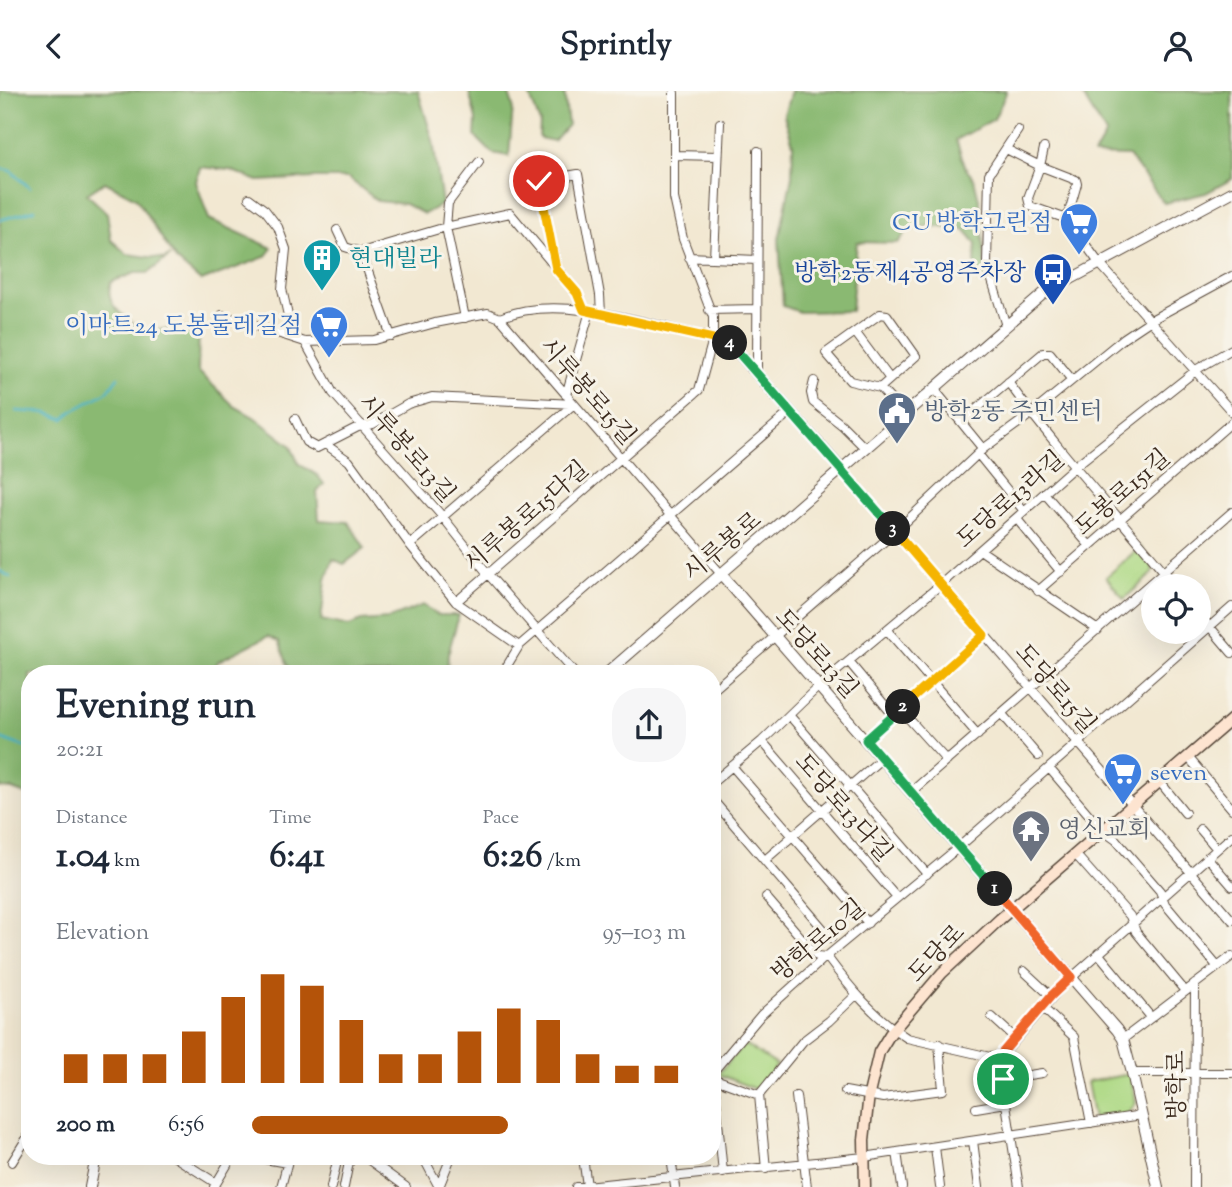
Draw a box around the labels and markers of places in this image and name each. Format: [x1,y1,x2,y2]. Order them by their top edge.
pin [509,151,569,211]
supermarket icon: CU 방학그린점 [1058,201,1100,256]
place label: CU 방학그린점 [892,207,1052,241]
building icon: 현대빌라 [301,237,343,292]
place label: 현대빌라 [349,243,443,277]
bus stop icon: 방학2동제4공영주차장 [1032,251,1074,306]
place label: 방학2동제4공영주차장 [794,257,1027,291]
supermarket icon: 이마트24 도봉둘레길점 [308,304,350,359]
place label: 이마트24 도봉둘레길점 [65,310,302,344]
pin: 4 [712,325,748,361]
public building icon: 방학2동 주민센터 [876,390,918,445]
place label: 방학2동 주민센터 [924,396,1103,430]
pin: 3 [876,511,910,547]
pin: 2 [886,689,920,725]
supermarket icon: seven [1102,751,1144,806]
place label: seven [1150,757,1207,791]
temple icon: 영신교회 [1010,808,1052,863]
place label: 영신교회 [1058,814,1151,848]
pin: 1 [978,871,1012,907]
pin [973,1049,1033,1109]

